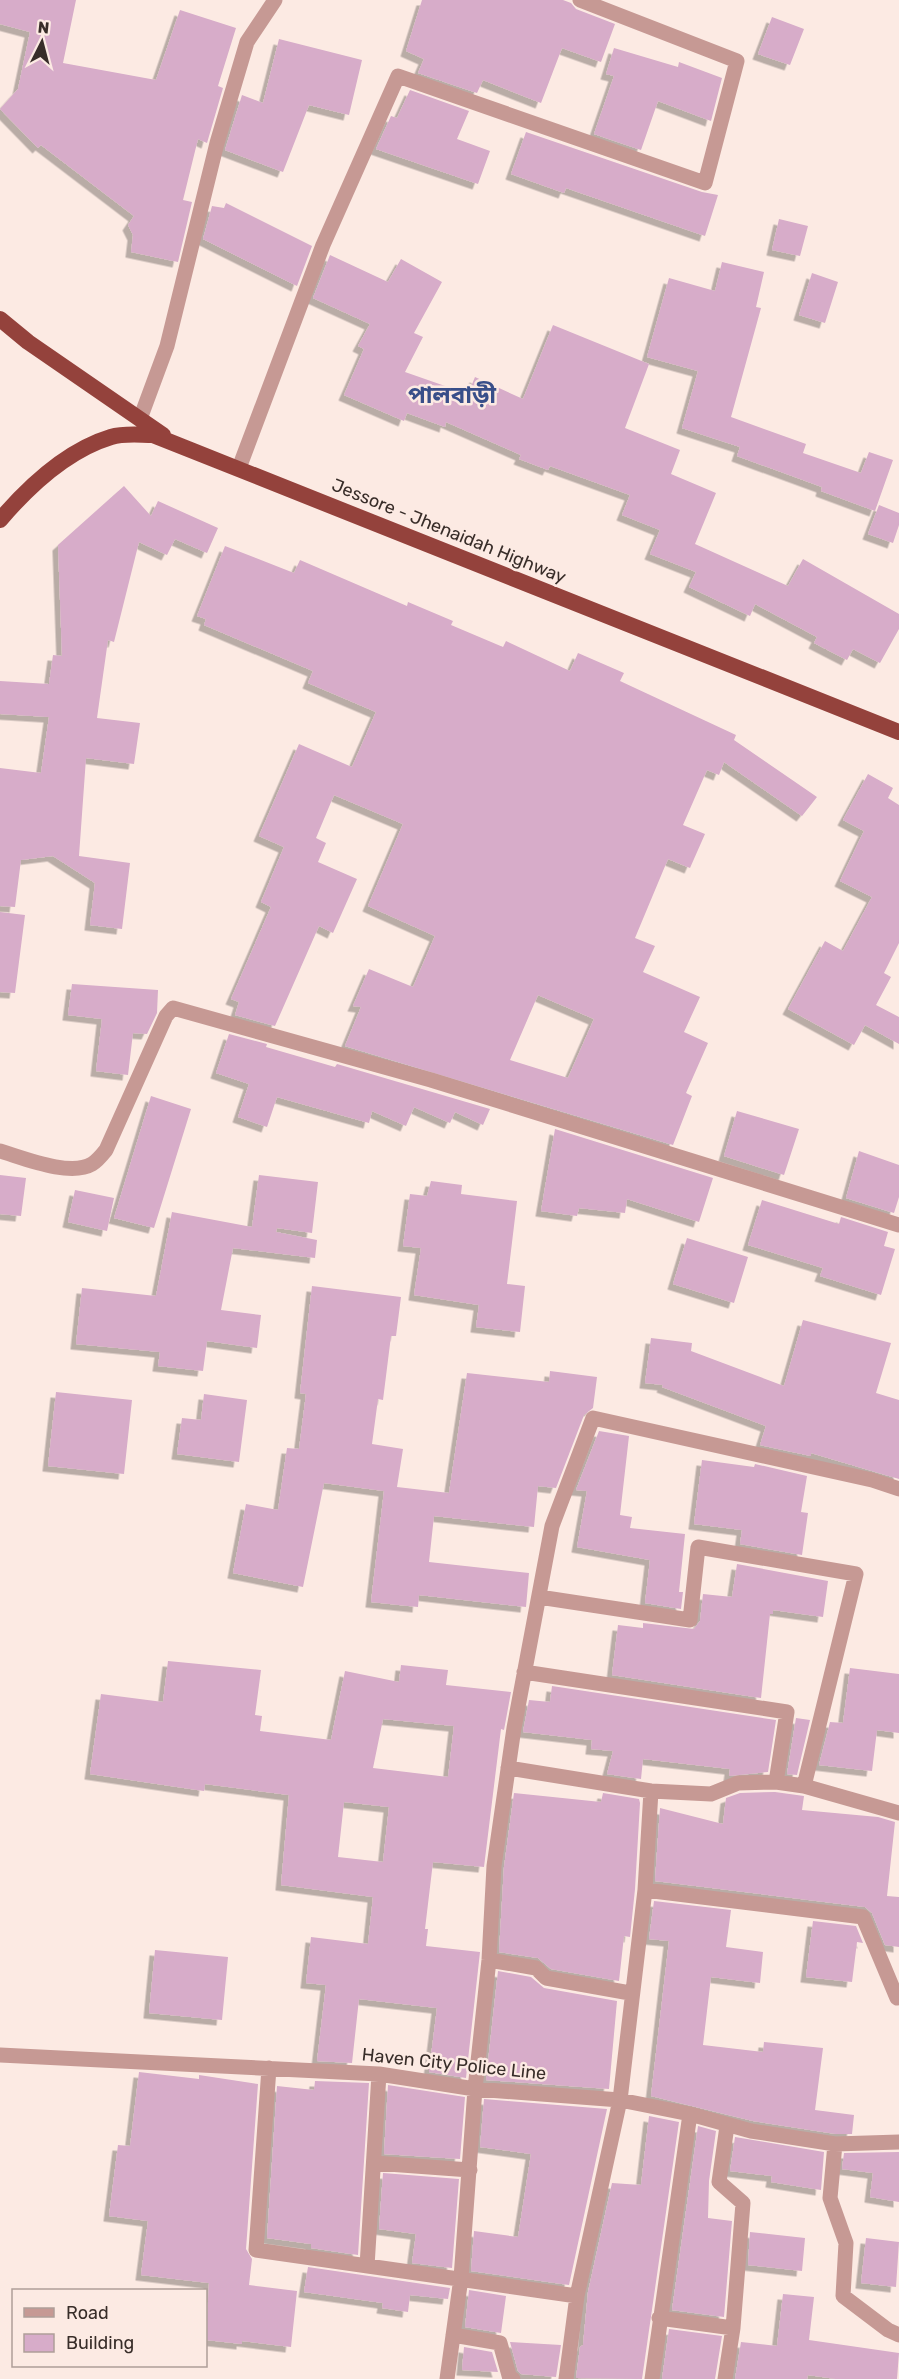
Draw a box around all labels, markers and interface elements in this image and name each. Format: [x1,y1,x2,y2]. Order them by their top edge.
north arrow [12,12,72,72]
text: N [37,18,50,38]
district label: পালবাড়ী [408,381,497,409]
street label: Jessore - Jhenaidah Highway [329,474,569,588]
street label: Haven City Police Line [361,2043,547,2085]
legend [12,2289,207,2367]
text: Road [66,2302,109,2324]
text: Building [66,2332,134,2354]

